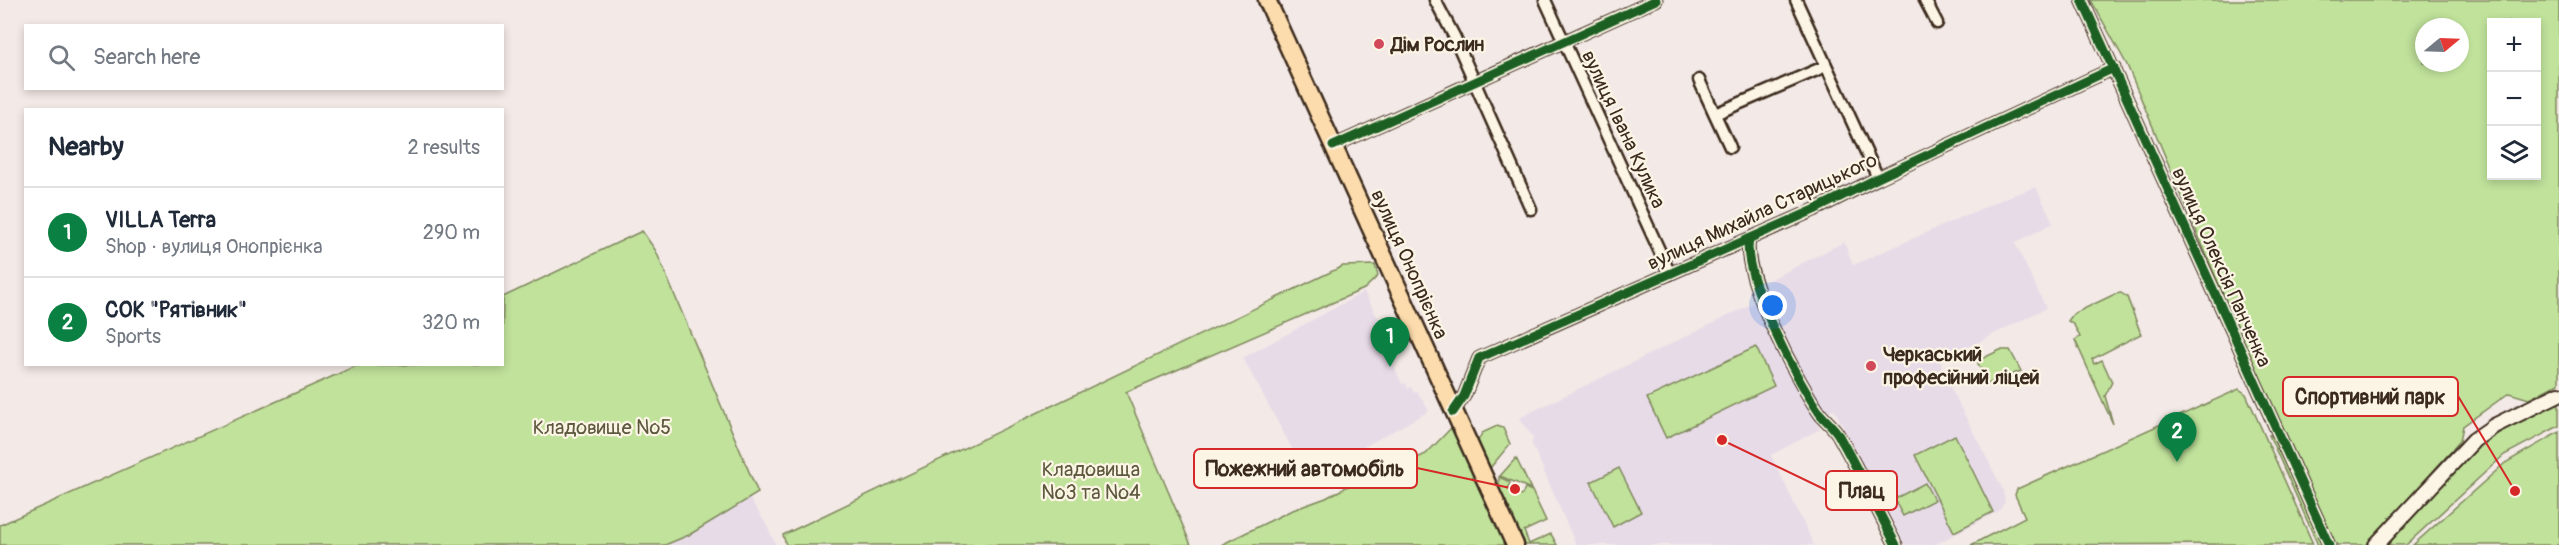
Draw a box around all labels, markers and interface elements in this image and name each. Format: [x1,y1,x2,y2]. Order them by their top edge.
north arrow [2415,18,2469,72]
map controls [2487,18,2541,180]
button: + [2487,18,2541,72]
search box [24,24,504,90]
place label: Дім Рослин [1390,32,1484,57]
marker: Дім Рослин [1372,37,1386,51]
icon: search [45,41,78,74]
text: Search here [93,43,200,71]
street label: вулиця Івана Кулика [1576,46,1671,212]
button: − [2487,72,2541,126]
button: layers [2487,126,2541,180]
text: Nearby [48,131,124,163]
text: 2 results [408,135,480,160]
street label: вулиця Михайла Старицького [1643,147,1881,276]
street label: вулиця Олексія Панченка [2166,164,2277,371]
street label: вулиця Онопрієнка [1365,186,1454,343]
text: VILLA Terra [105,206,216,234]
text: 1 [64,220,71,245]
text: 290 m [423,220,480,245]
text: Shop · вулиця Онопрієнка [105,234,323,259]
your location [1758,291,1787,320]
text: СОК "Рятівник" [105,296,247,324]
text: 2 [62,310,73,335]
text: 320 m [422,310,480,335]
pin: 1 [1370,318,1410,367]
text: Sports [105,324,161,349]
place label: Черкаський професійний ліцей [1883,342,2040,390]
marker: Черкаський професійний ліцей [1864,359,1878,373]
callout: Спортивний парк [2283,377,2458,416]
text: Спортивний парк [2295,384,2446,411]
pin: 2 [2158,412,2196,462]
park label: Кладовище №5 [533,415,671,440]
callout: Пожежний автомобіль [1194,449,1417,488]
text: Пожежний автомобіль [1205,456,1405,483]
park label: Кладовища №3 та №4 [1041,457,1141,505]
callout: Плац [1826,471,1897,510]
text: Плац [1839,478,1885,505]

